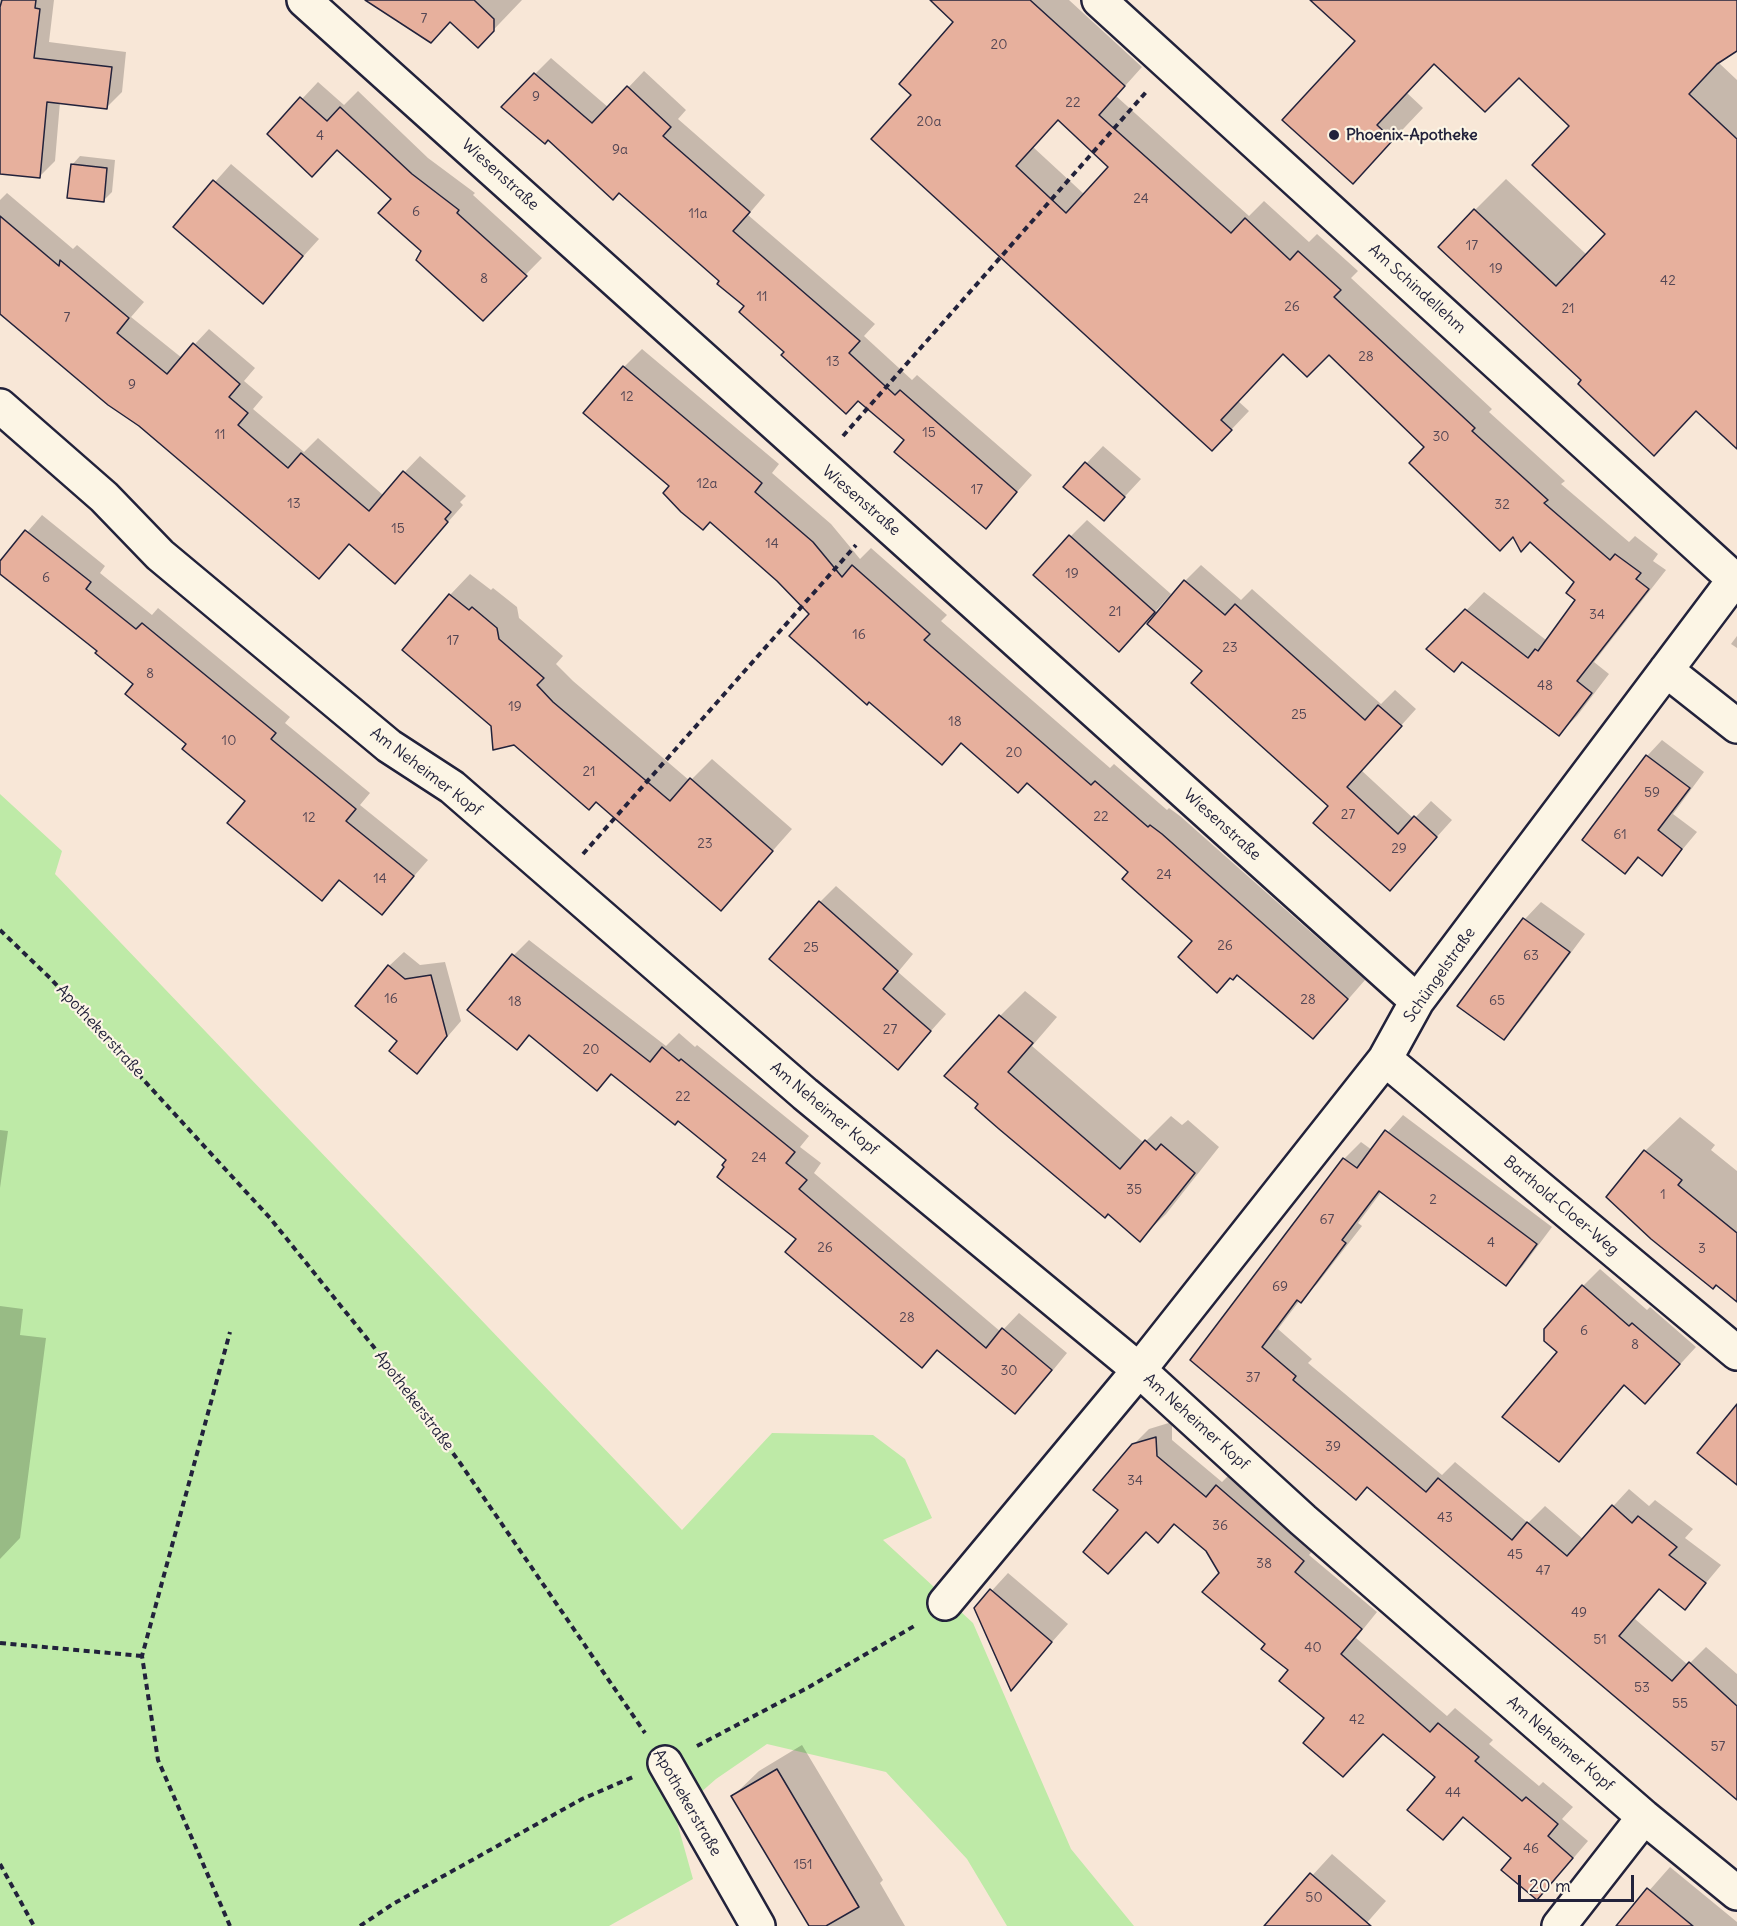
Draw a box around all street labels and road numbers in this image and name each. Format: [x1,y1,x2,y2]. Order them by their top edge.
street label: Wiesenstraße [457,135,543,215]
street label: Am Schindellehm [1364,240,1470,338]
street label: Wiesenstraße [818,462,904,540]
street label: Am Neheimer Kopf [366,724,486,820]
street label: Wiesenstraße [1179,785,1265,865]
street label: Schüngelstraße [1400,924,1480,1026]
street label: Apothekerstraße [52,981,148,1081]
street label: Am Neheimer Kopf [766,1058,882,1160]
street label: Barthold-Cloer-Weg [1499,1152,1623,1260]
street label: Apothekerstraße [370,1347,458,1455]
street label: Am Neheimer Kopf [1139,1370,1253,1474]
street label: Am Neheimer Kopf [1503,1692,1617,1796]
street label: Apothekerstraße [649,1746,725,1860]

